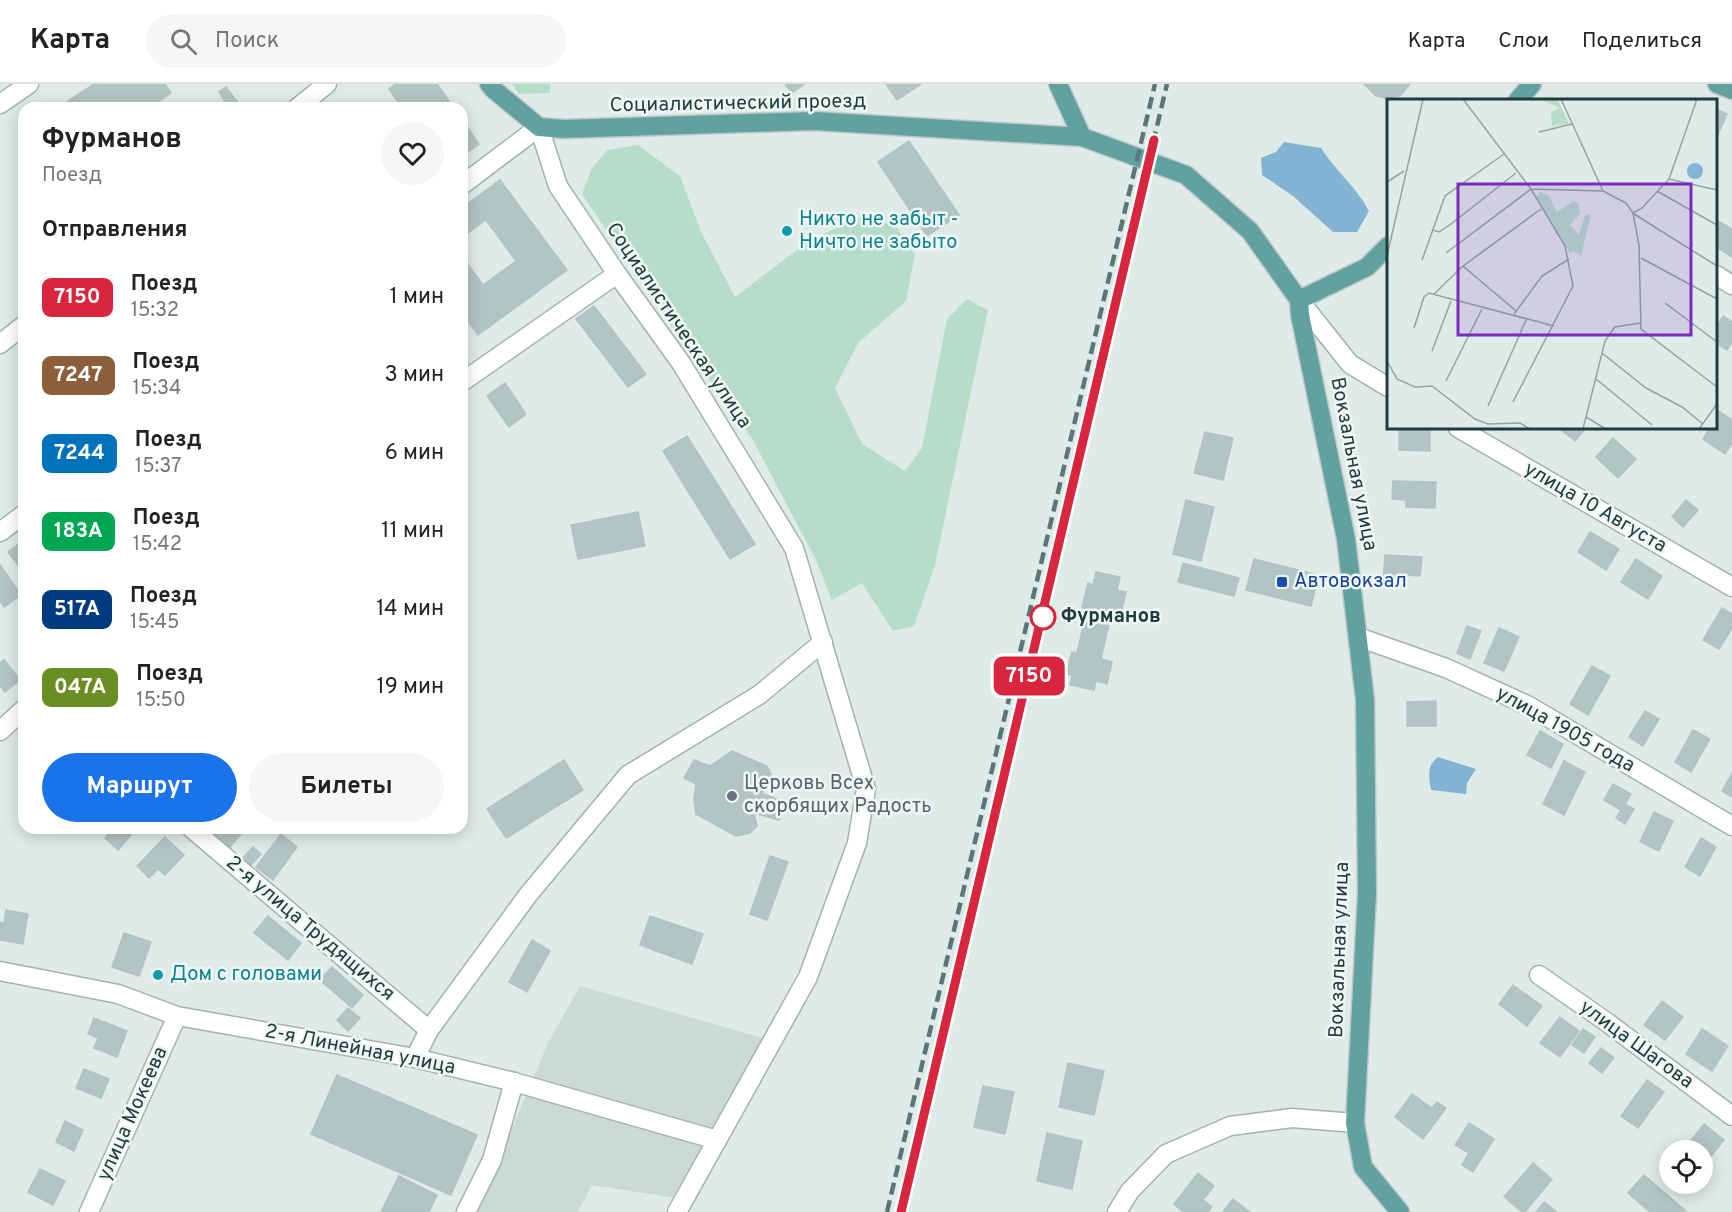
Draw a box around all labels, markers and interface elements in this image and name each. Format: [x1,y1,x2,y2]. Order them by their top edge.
search box [146,14,566,68]
text: Карта [30,23,110,59]
icon: search [167,25,200,58]
text: Поиск [215,28,279,55]
text: Карта [1408,28,1465,55]
text: Слои [1498,28,1549,55]
text: Поделиться [1582,28,1702,55]
street label: Социалистический проезд [609,89,867,119]
inset map [1387,99,1717,429]
text: Фурманов [42,122,182,158]
button: heart [381,122,444,185]
text: Поезд [42,163,102,189]
place label: Никто не забыт - Ничто не забыто [799,207,959,256]
text: Отправления [42,217,187,244]
street label: Социалистическая улица [599,218,757,434]
marker: Никто не забыт - Ничто не забыто [780,224,794,238]
text: Поезд [131,271,197,298]
text: 7150 [54,284,101,311]
text: 1 мин [390,284,444,311]
text: 15:32 [131,298,179,324]
text: Поезд [133,349,199,376]
text: 7247 [54,362,103,389]
text: 3 мин [385,362,444,389]
street label: Вокзальная улица [1323,375,1383,553]
text: 15:34 [133,376,181,402]
text: Поезд [135,427,202,454]
text: 7244 [54,440,105,467]
text: 6 мин [385,440,444,467]
text: 15:37 [135,454,181,480]
street label: улица 10 Августа [1519,457,1671,559]
text: Поезд [133,505,200,532]
text: 183А [54,518,103,545]
text: 11 мин [381,518,444,545]
text: 15:42 [133,532,182,558]
place label: Автовокзал [1294,569,1407,595]
marker: Автовокзал [1275,575,1289,589]
text: Поезд [130,583,197,610]
text: 517А [54,596,100,623]
text: 14 мин [376,596,444,623]
marker: Фурманов [1030,604,1056,630]
place label: Фурманов [1061,604,1161,630]
text: 15:45 [130,610,179,636]
line badge: 7150 [987,656,1071,696]
text: Поезд [136,661,203,688]
text: 7150 [1006,663,1052,690]
text: 047А [54,674,106,701]
text: 19 мин [376,674,444,701]
street label: улица 1905 года [1491,681,1639,779]
text: 15:50 [136,688,186,714]
button: Маршрут [42,753,237,822]
button: Билеты [249,753,444,822]
place label: Церковь Всех скорбящих Радость [744,771,932,820]
marker: Церковь Всех скорбящих Радость [725,789,739,803]
street label: 2-я улица Трудящихся [220,851,400,1007]
street label: Вокзальная улица [1324,861,1356,1039]
place label: Дом с головами [170,962,322,988]
marker: Дом с головами [151,968,165,982]
street label: улица Шагова [1574,995,1698,1095]
street label: 2-я Линейная улица [262,1019,458,1081]
street label: улица Мокеева [92,1043,174,1185]
map controls [1659,1140,1713,1194]
button: locate [1659,1140,1713,1194]

